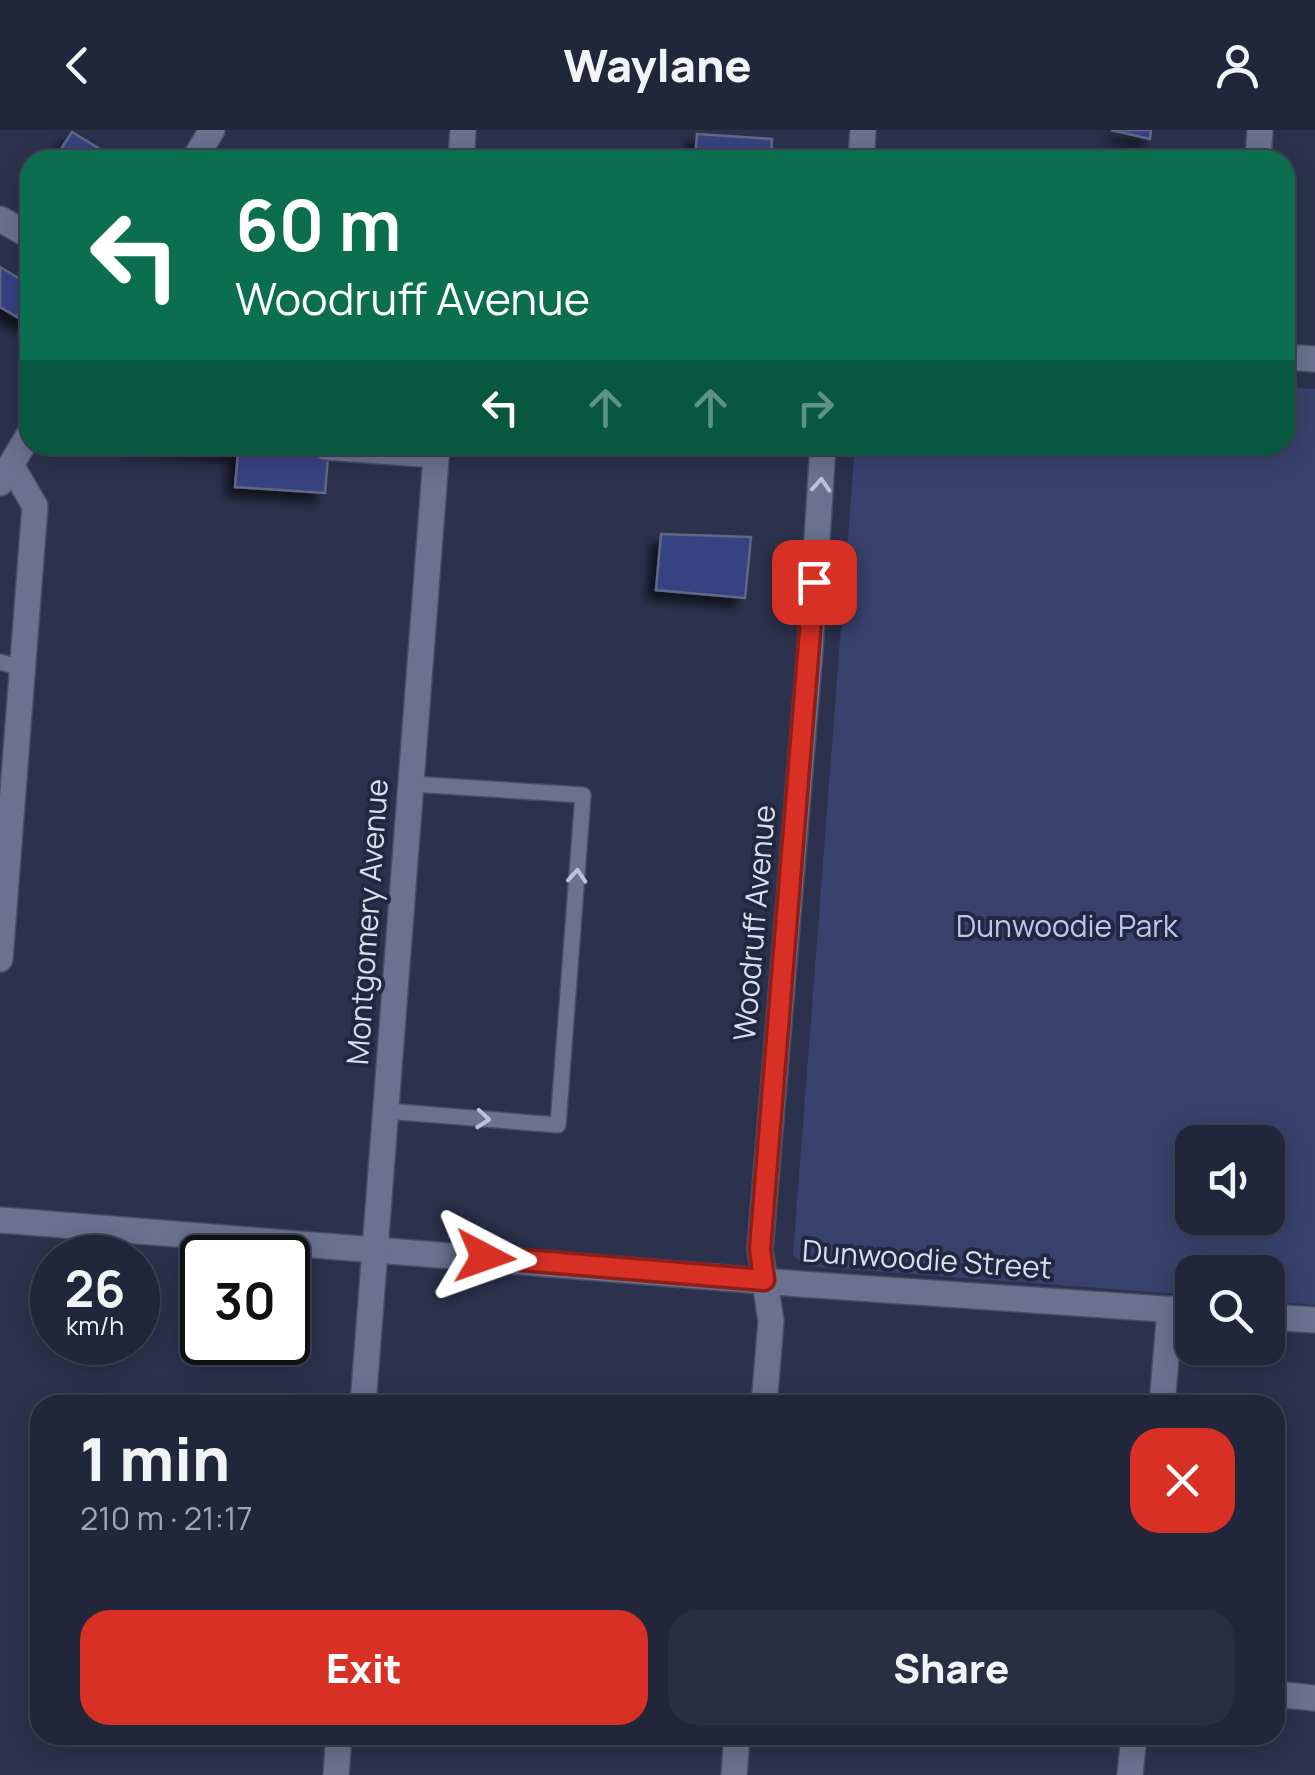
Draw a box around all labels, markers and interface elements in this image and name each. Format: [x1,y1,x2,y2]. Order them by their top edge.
text: Waylane [563,34,752,96]
icon: back [50,38,105,93]
icon: person [1210,38,1265,93]
text: 60 m [235,176,402,272]
icon: left [70,190,200,320]
text: Woodruff Avenue [235,267,590,329]
icon: left [473,380,528,435]
icon: ahead [578,380,633,435]
icon: ahead [683,380,738,435]
icon: right [788,380,843,435]
one-way arrow [810,477,831,493]
pin [772,540,857,625]
icon: arrive [787,555,842,610]
street label: Montgomery Avenue [336,778,397,1066]
street label: Woodruff Avenue [723,803,784,1043]
one-way arrow [566,867,587,883]
park label: Dunwoodie Park [956,905,1179,946]
one-way arrow [475,1107,491,1129]
map controls [1175,1125,1285,1365]
button: sound [1175,1125,1285,1235]
position arrow [433,1205,537,1309]
street label: Dunwoodie Street [801,1229,1053,1288]
speed limit sign: 30 [180,1235,310,1365]
text: 26 [65,1254,125,1322]
button: search [1175,1255,1285,1365]
text: km/h [66,1308,124,1343]
text: 1 min [80,1417,230,1499]
button: close [1130,1428,1235,1533]
text: 210 m · 21:17 [80,1496,253,1540]
button: Exit [80,1610,648,1725]
button: Share [668,1610,1235,1725]

